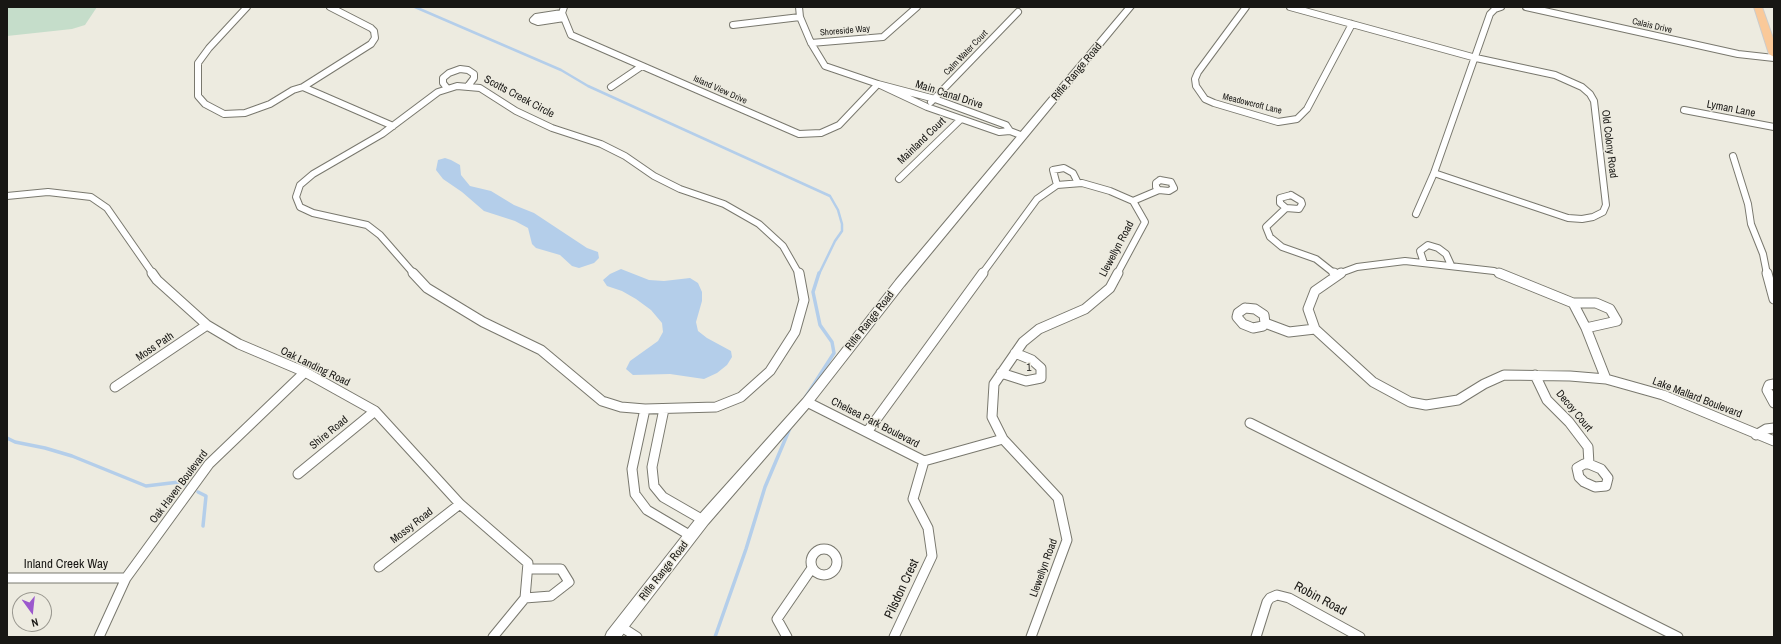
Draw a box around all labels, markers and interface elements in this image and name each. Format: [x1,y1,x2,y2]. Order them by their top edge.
street label: Calais Drive [1631,16,1673,36]
street label: Shoreside Way [820,23,870,39]
street label: Calm Water Court [942,28,990,78]
street label: Rifle Range Road [1049,40,1105,104]
street label: Scotts Creek Circle [482,73,556,121]
street label: Island View Drive [691,73,749,107]
street label: Main Canal Drive [914,78,984,112]
street label: Meadowcroft Lane [1221,91,1283,117]
street label: Lyman Lane [1706,98,1756,120]
street label: Old Colony Road [1598,109,1620,179]
street label: Mainland Court [895,115,949,167]
street label: Llewellyn Road [1097,219,1137,279]
street label: Rifle Range Road [843,289,897,353]
street label: Moss Path [134,330,176,364]
street label: Oak Landing Road [278,344,352,390]
street label: 1 [1026,361,1032,375]
street label: Lake Mallard Boulevard [1650,375,1744,421]
street label: Decoy Court [1553,388,1595,434]
street label: Chelsea Park Boulevard [829,395,921,451]
street label: Shire Road [307,414,351,452]
street label: Oak Haven Boulevard [147,448,211,526]
street label: Mossy Road [388,505,436,547]
street label: Llewellyn Road [1027,537,1061,599]
street label: Rifle Range Road [637,539,691,603]
street label: Inland Creek Way [24,557,108,573]
street label: Pilsdon Crest [881,557,923,621]
street label: Robin Road [1291,579,1349,619]
north arrow [12,592,52,632]
text: N [30,615,40,630]

